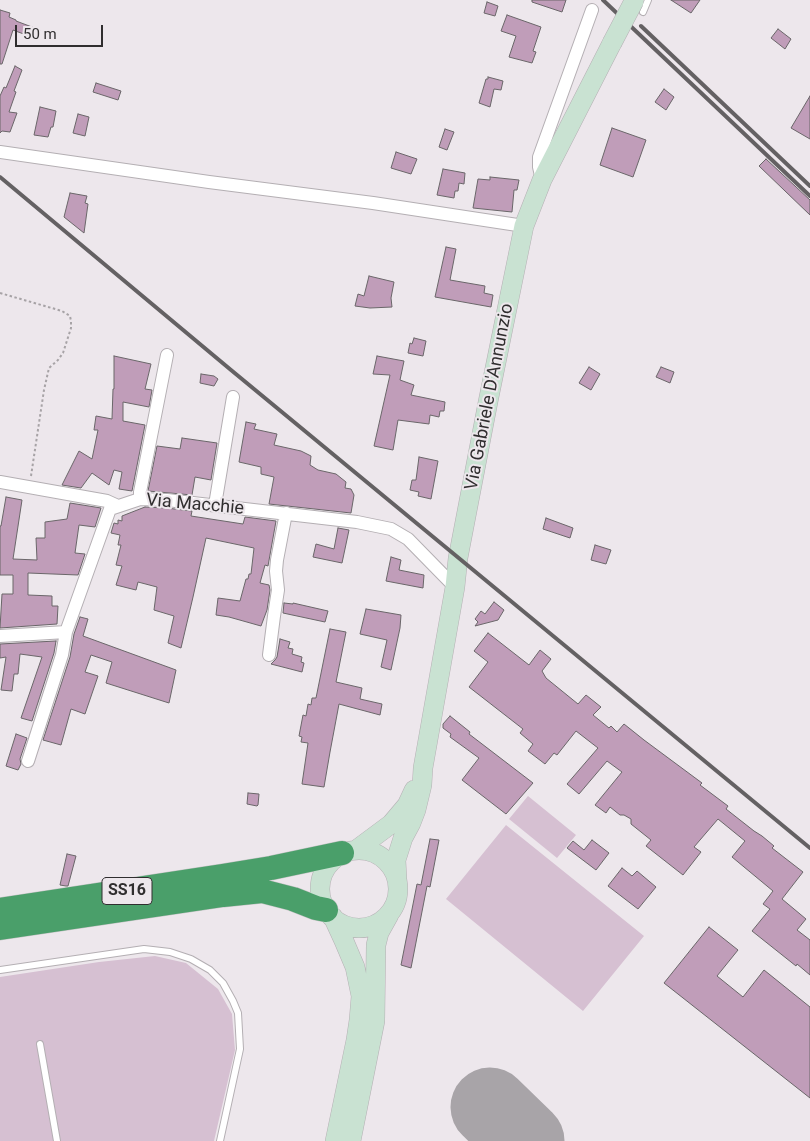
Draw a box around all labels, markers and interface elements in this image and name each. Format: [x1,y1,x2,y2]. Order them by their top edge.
scale bar [18,15,105,47]
text: 50 m [23,25,57,43]
street label: Via Gabriele D'Annunzio [461,302,519,492]
street label: Via Macchie [145,490,245,520]
road number: SS16 [102,878,152,904]

